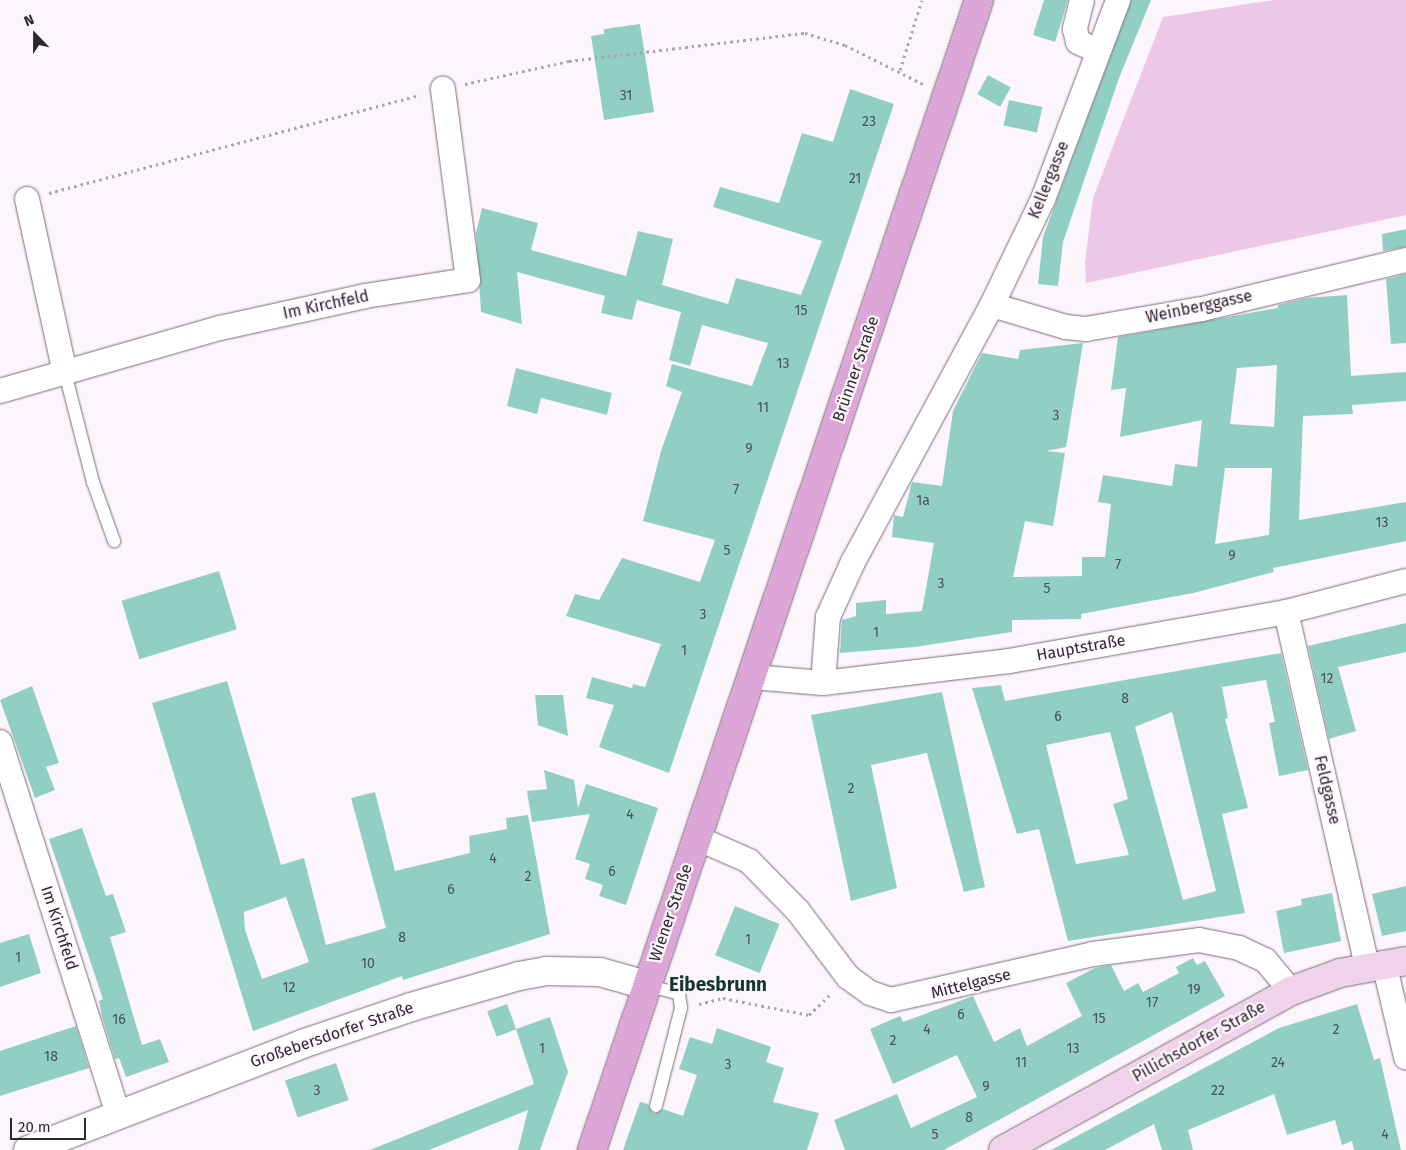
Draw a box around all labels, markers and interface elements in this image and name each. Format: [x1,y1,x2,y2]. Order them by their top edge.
north arrow [10,10,60,60]
text: N [22,11,37,30]
house number: 31 [620,88,632,104]
house number: 23 [862,114,876,130]
street label: Kellergasse [1025,138,1073,222]
house number: 21 [849,171,861,187]
street label: Weinberggasse [1144,286,1254,328]
street label: Im Kirchfeld [281,287,371,323]
house number: 15 [794,303,808,319]
street label: Brünner Straße [829,314,883,424]
house number: 13 [776,356,790,372]
house number: 11 [757,400,769,416]
house number: 3 [1053,408,1059,424]
house number: 9 [745,441,753,457]
house number: 7 [733,482,739,498]
house number: 1a [916,493,930,509]
house number: 13 [1375,515,1389,531]
house number: 5 [723,543,731,559]
house number: 9 [1228,548,1236,564]
house number: 7 [1115,557,1121,573]
house number: 3 [938,576,944,592]
house number: 5 [1043,581,1051,597]
house number: 3 [700,607,706,623]
house number: 1 [873,625,879,641]
street label: Hauptstraße [1035,631,1127,665]
house number: 1 [681,643,687,659]
house number: 12 [1321,671,1333,687]
house number: 8 [1121,691,1129,707]
house number: 6 [1054,709,1062,725]
street label: Feldgasse [1310,754,1344,826]
house number: 2 [848,781,854,797]
house number: 4 [626,807,634,823]
house number: 4 [489,851,497,867]
street label: Wiener Straße [645,862,697,964]
house number: 6 [608,864,616,880]
house number: 2 [525,869,531,885]
house number: 6 [447,882,455,898]
street label: Im Kirchfeld [36,883,82,973]
house number: 8 [398,930,406,946]
house number: 1 [745,932,751,948]
house number: 1 [15,950,21,966]
house number: 10 [361,956,375,972]
street label: Mittelgasse [929,965,1013,1003]
district label: Eibesbrunn [669,974,767,996]
house number: 12 [283,980,295,996]
house number: 19 [1187,982,1201,998]
house number: 17 [1146,995,1158,1011]
street label: Großebersdorfer Straße [248,998,416,1072]
street label: Pillichsdorfer Straße [1129,998,1269,1086]
house number: 6 [957,1007,965,1023]
house number: 15 [1092,1011,1106,1027]
house number: 16 [112,1012,126,1028]
house number: 4 [923,1022,931,1038]
house number: 2 [1333,1022,1339,1038]
house number: 2 [890,1033,896,1049]
house number: 1 [539,1041,545,1057]
house number: 13 [1066,1041,1080,1057]
house number: 18 [44,1049,58,1065]
house number: 11 [1015,1055,1027,1071]
house number: 24 [1271,1055,1285,1071]
house number: 3 [725,1057,731,1073]
house number: 9 [982,1079,990,1095]
house number: 3 [314,1083,320,1099]
house number: 22 [1211,1083,1225,1099]
scale bar [12,1108,89,1140]
house number: 8 [965,1110,973,1126]
text: 20 m [18,1118,51,1136]
house number: 5 [931,1127,939,1143]
house number: 4 [1381,1127,1389,1143]

